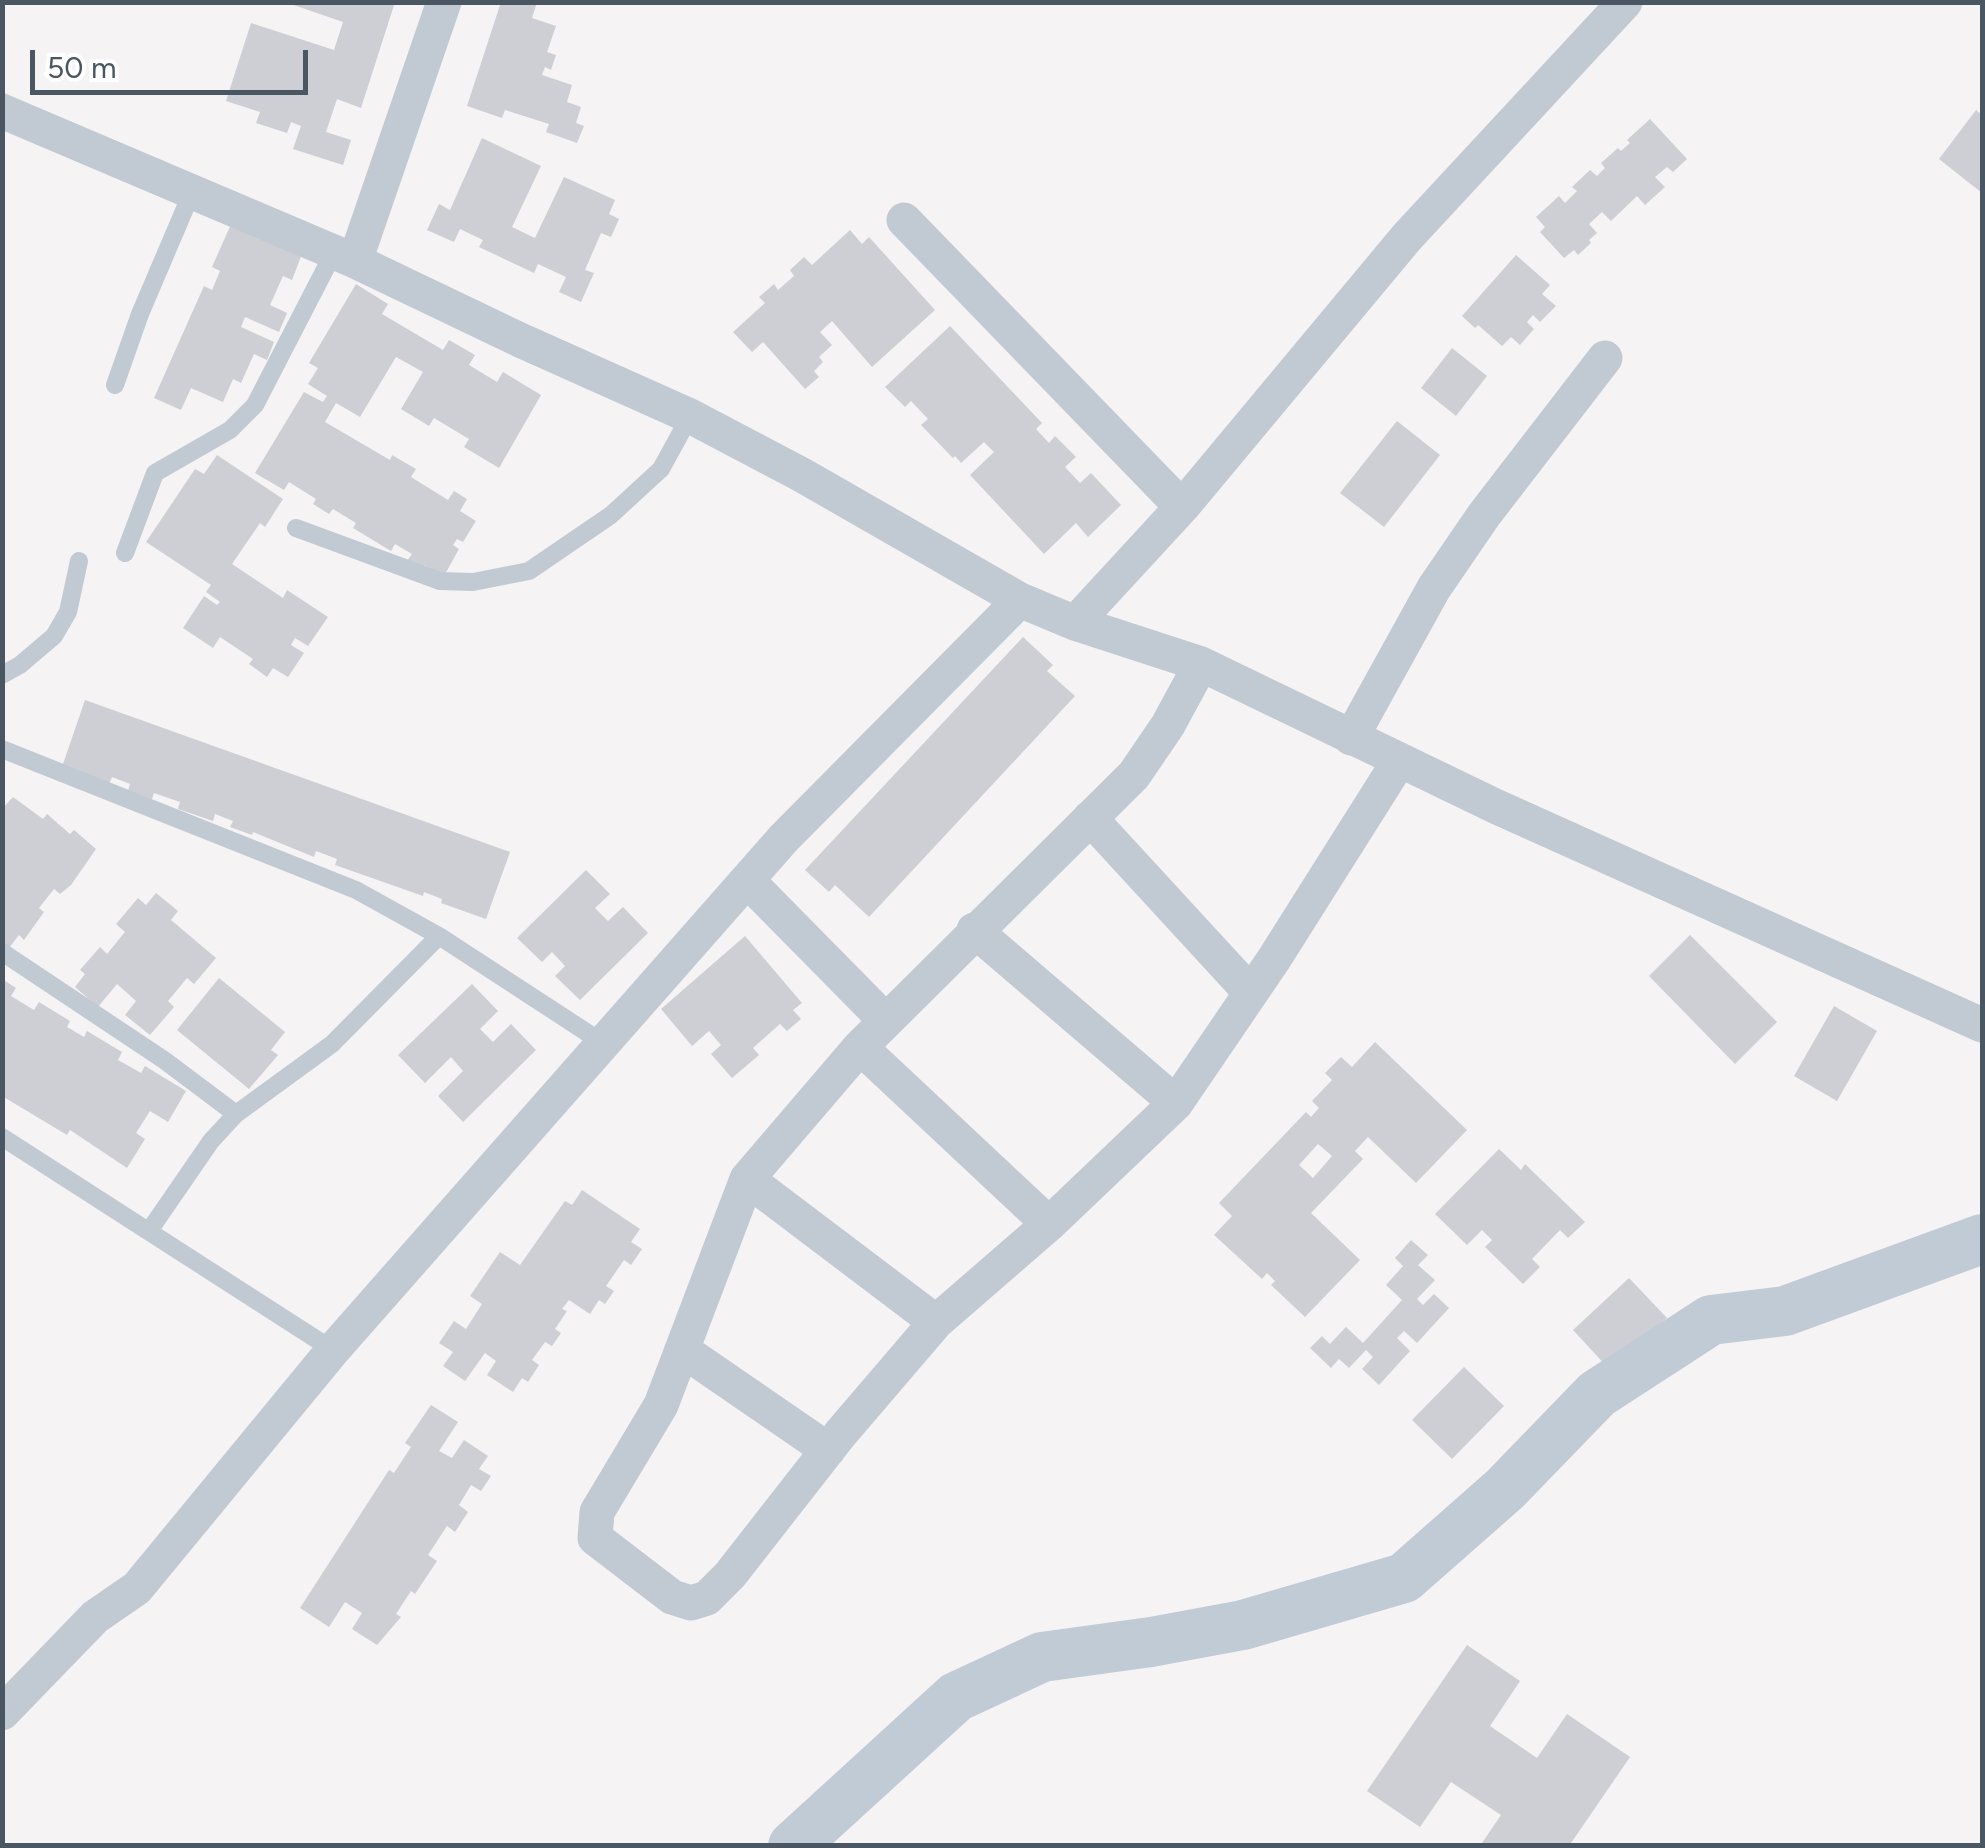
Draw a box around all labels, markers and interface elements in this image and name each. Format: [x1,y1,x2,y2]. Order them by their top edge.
scale bar [35,30,312,92]
text: 50 m [47,49,116,86]

